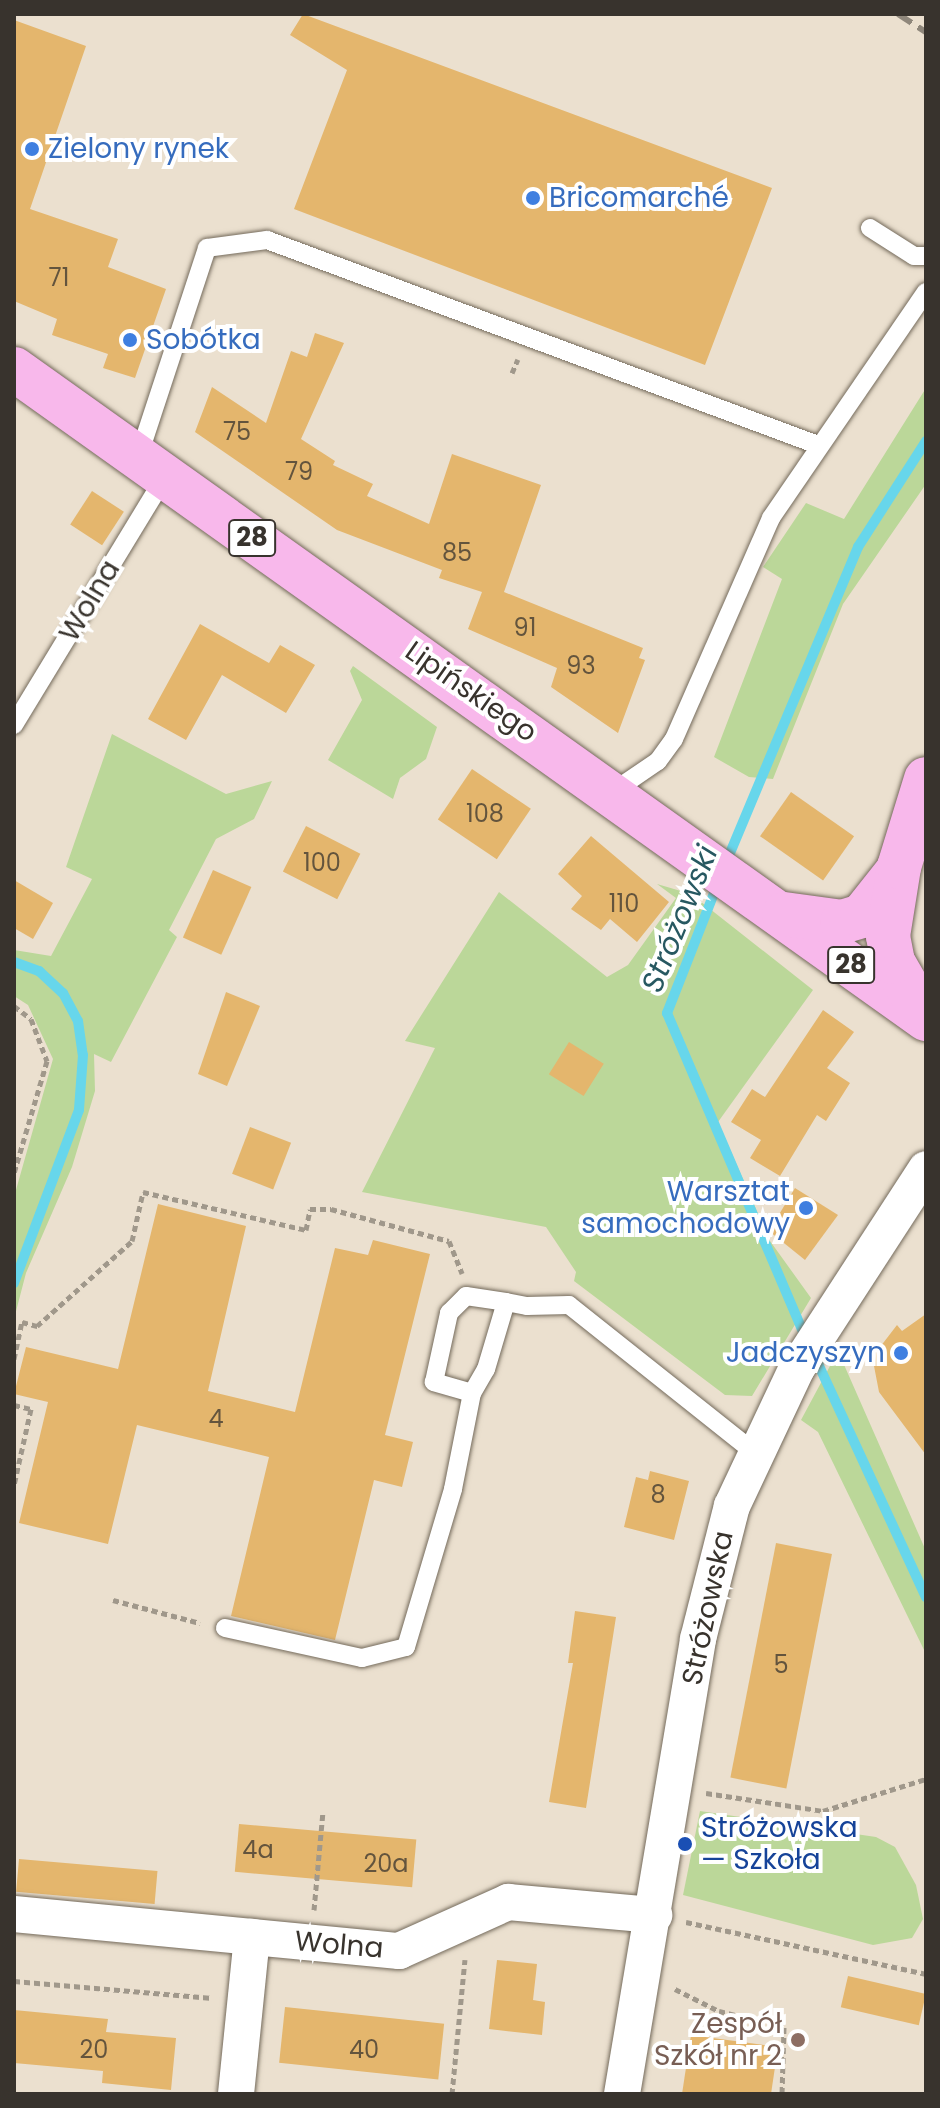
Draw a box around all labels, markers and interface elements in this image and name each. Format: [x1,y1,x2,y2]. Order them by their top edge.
place label: Zielony rynek [48,132,229,166]
marker: Zielony rynek [23,140,41,158]
place label: Bricomarché [549,181,729,215]
marker: Bricomarché [524,189,542,207]
house number: 71 [49,264,69,292]
place label: Sobótka [146,323,261,357]
marker: Sobótka [121,331,139,349]
house number: 75 [223,418,251,446]
house number: 79 [285,458,313,486]
road number: 28 [228,516,276,560]
house number: 85 [442,539,472,567]
street label: Wolna [53,554,127,648]
house number: 91 [514,614,536,642]
street label: Lipińskiego [399,634,543,750]
house number: 93 [566,652,596,680]
house number: 108 [466,800,504,828]
water label: Stróżowski [634,841,726,997]
house number: 100 [303,849,341,877]
house number: 110 [609,890,639,918]
road number: 28 [827,943,875,987]
place label: Warsztat samochodowy [581,1175,790,1241]
marker: Warsztat samochodowy [797,1199,815,1217]
place label: Jadczyszyn [726,1336,885,1370]
marker: Jadczyszyn [892,1344,910,1362]
house number: 4 [208,1405,224,1433]
house number: 8 [650,1481,666,1509]
street label: Stróżowska [675,1528,741,1688]
house number: 5 [773,1651,789,1679]
place label: Stróżowska — Szkoła [701,1811,858,1877]
marker: Stróżowska — Szkoła [676,1835,694,1853]
house number: 4a [242,1836,274,1864]
house number: 20a [363,1850,409,1878]
street label: Wolna [293,1924,385,1966]
place label: Zespół Szkół nr 2 [654,2007,782,2073]
marker: Zespół Szkół nr 2 [789,2031,807,2049]
house number: 20 [80,2036,108,2064]
house number: 40 [349,2036,379,2064]

